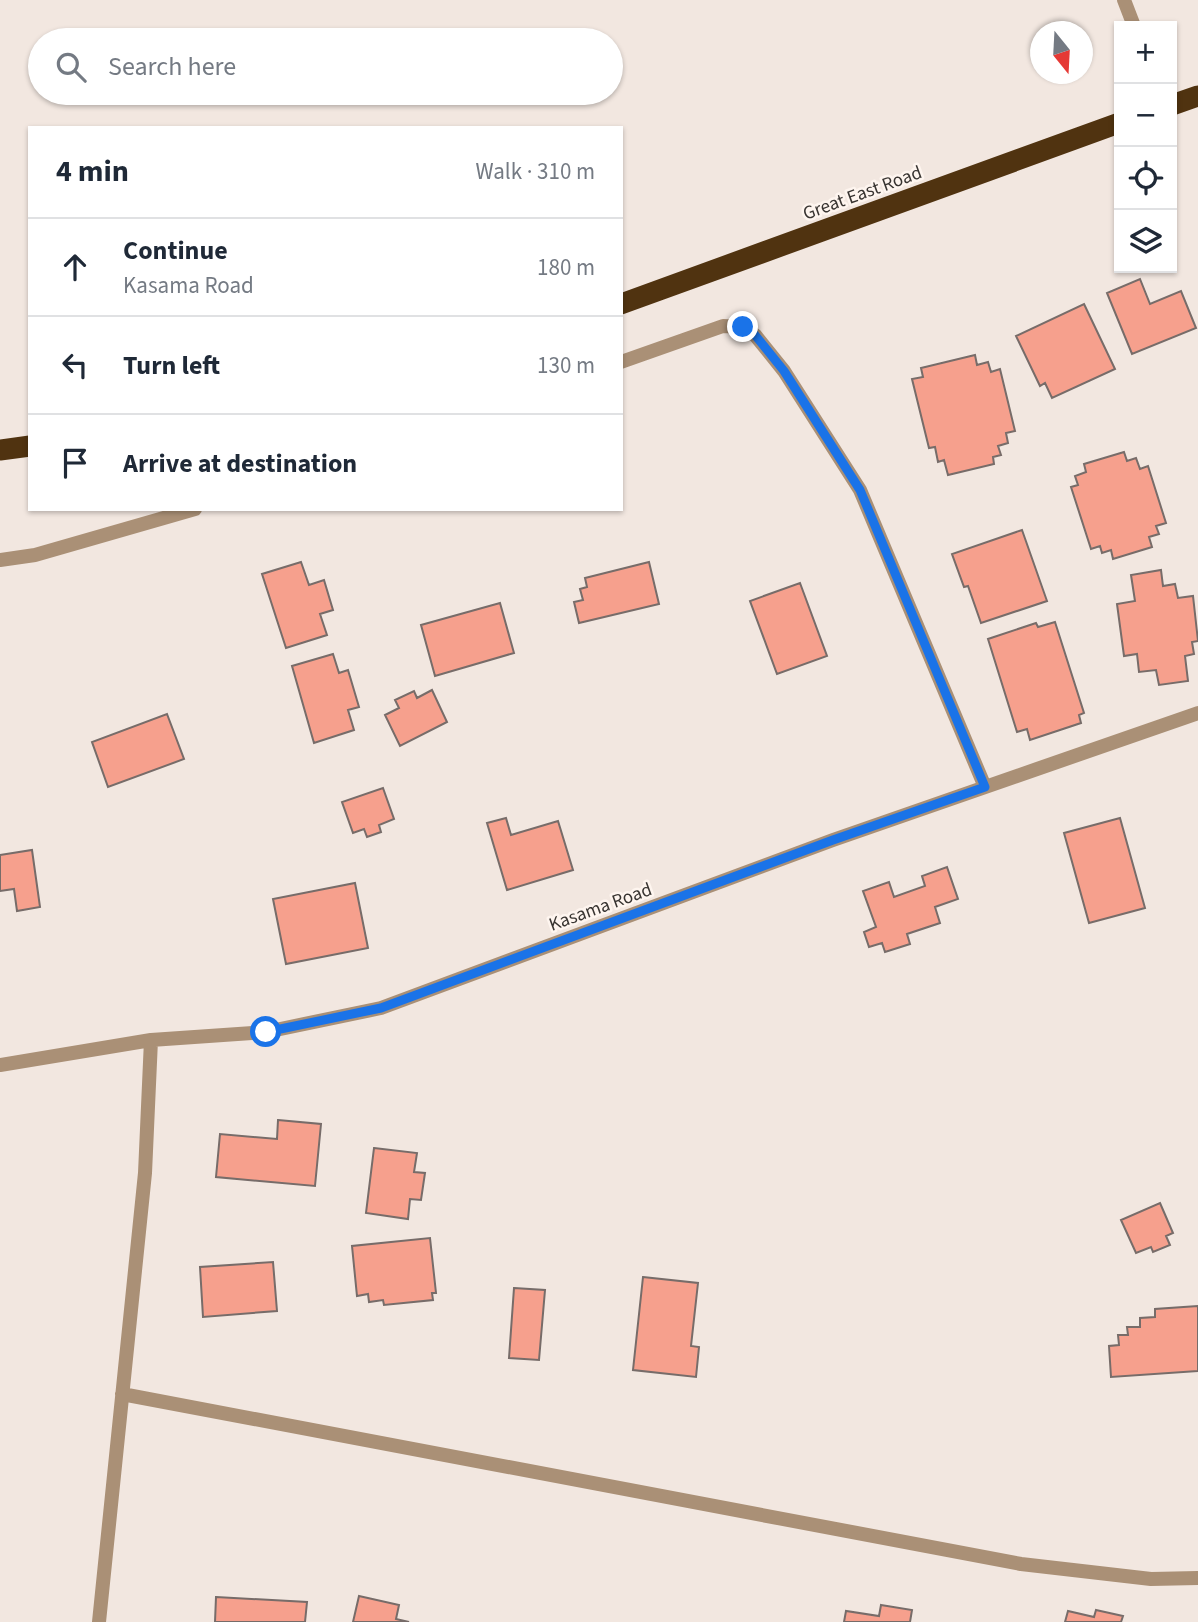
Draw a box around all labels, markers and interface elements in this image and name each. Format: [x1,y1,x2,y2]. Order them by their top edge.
north arrow [1030,21,1093,84]
map controls [1114,21,1177,273]
button: + [1114,21,1177,84]
search box [28,28,623,105]
icon: search [52,48,90,86]
text: Search here [108,48,236,85]
button: − [1114,84,1177,147]
button: locate [1114,147,1177,210]
text: 4 min [56,150,129,193]
text: Walk · 310 m [476,155,595,188]
street label: Great East Road [799,159,926,227]
button: layers [1114,210,1177,273]
text: Continue [123,232,228,269]
icon: ahead [56,248,94,286]
text: 180 m [537,251,595,284]
text: Kasama Road [123,269,254,302]
route end [727,311,758,342]
icon: left [56,346,94,384]
text: Turn left [123,347,220,384]
text: 130 m [537,349,595,382]
icon: arrive [56,444,94,482]
text: Arrive at destination [123,445,357,482]
street label: Kasama Road [545,876,656,939]
route start [250,1016,281,1047]

